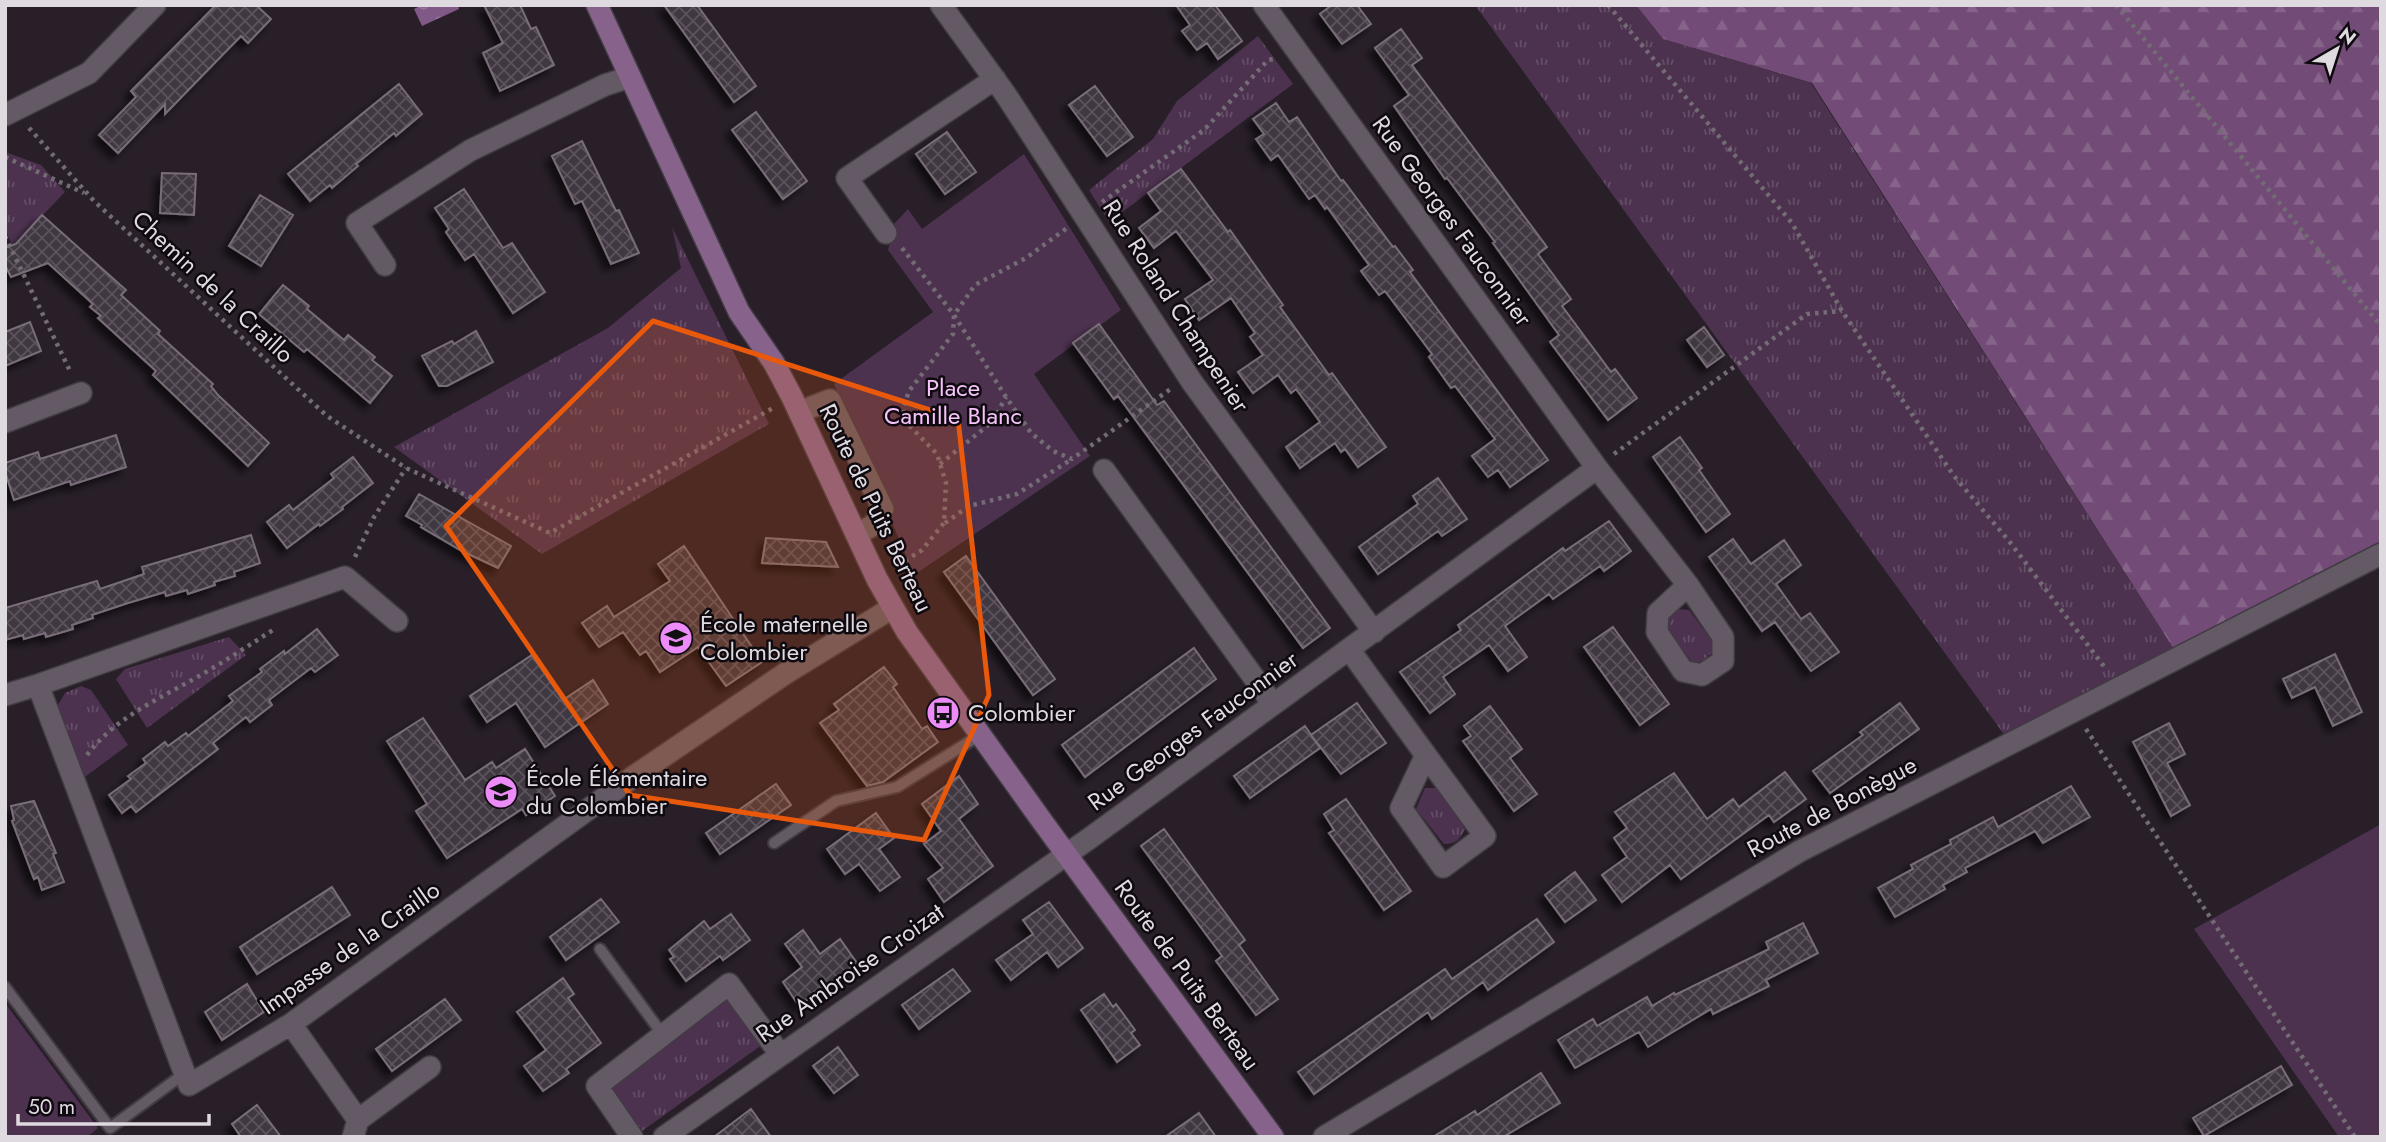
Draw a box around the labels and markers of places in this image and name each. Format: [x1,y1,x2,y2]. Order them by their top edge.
place label: École maternelle Colombier [700,606,868,669]
school or university icon: École maternelle Colombier [657,619,695,657]
bus stop icon: Colombier [924,694,962,732]
place label: Colombier [968,695,1076,730]
place label: École Élémentaire du Colombier [526,760,707,823]
school or university icon: École Élémentaire du Colombier [482,773,520,811]

